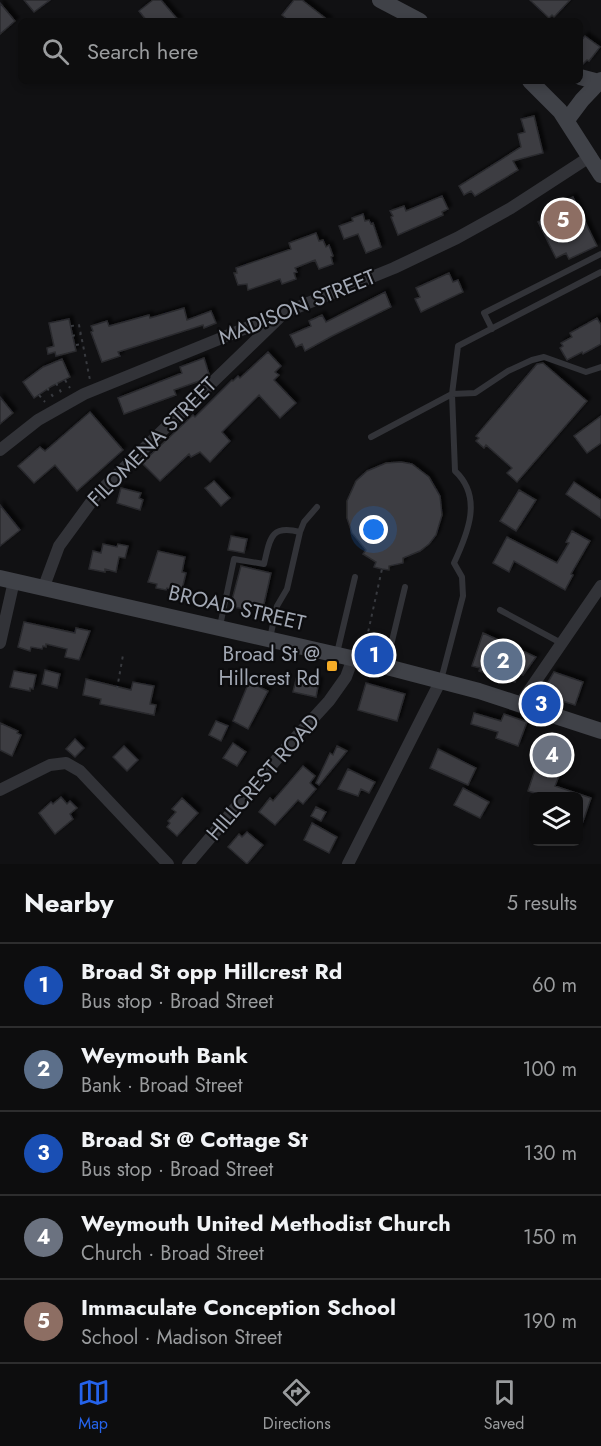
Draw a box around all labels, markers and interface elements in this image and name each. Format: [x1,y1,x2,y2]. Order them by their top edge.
search box [18,18,583,84]
icon: search [39,35,72,68]
text: Search here [87,35,198,67]
pin: 5 [544,198,582,242]
street label: MADISON STREET [214,262,380,352]
street label: FILOMENA STREET [81,370,224,513]
your location [359,515,388,544]
street label: BROAD STREET [166,578,309,638]
pin: 1 [354,632,394,678]
pin: 2 [484,638,522,684]
place label: Broad St @ Hillcrest Rd [219,639,320,693]
marker: Broad St @ Hillcrest Rd [325,659,339,673]
pin: 3 [522,682,560,726]
street label: HILLCREST ROAD [199,707,327,847]
pin: 4 [532,732,572,777]
map controls [529,792,583,846]
button: layers [529,792,583,846]
text: Nearby [24,884,113,922]
text: 5 results [507,889,577,918]
text: Broad St opp Hillcrest Rd [81,955,342,987]
text: 1 [38,971,49,1000]
text: 60 m [532,971,577,1000]
text: Bus stop · Broad Street [81,987,273,1016]
text: Weymouth Bank [81,1039,248,1071]
text: 2 [37,1055,50,1084]
text: 100 m [522,1055,577,1084]
text: Bank · Broad Street [81,1071,242,1100]
text: Broad St @ Cottage St [81,1123,308,1155]
text: 3 [37,1139,50,1168]
text: 130 m [523,1139,577,1168]
text: Bus stop · Broad Street [81,1155,273,1184]
text: Weymouth United Methodist Church [81,1207,451,1239]
text: 4 [37,1223,50,1252]
text: 150 m [523,1223,577,1252]
text: Church · Broad Street [81,1239,264,1268]
text: Immaculate Conception School [81,1291,396,1323]
text: 5 [37,1307,50,1336]
text: 190 m [523,1307,577,1336]
text: School · Madison Street [81,1323,282,1352]
tab: Map [77,1376,110,1435]
tab: Directions [263,1376,331,1435]
tab: Saved [484,1376,524,1435]

